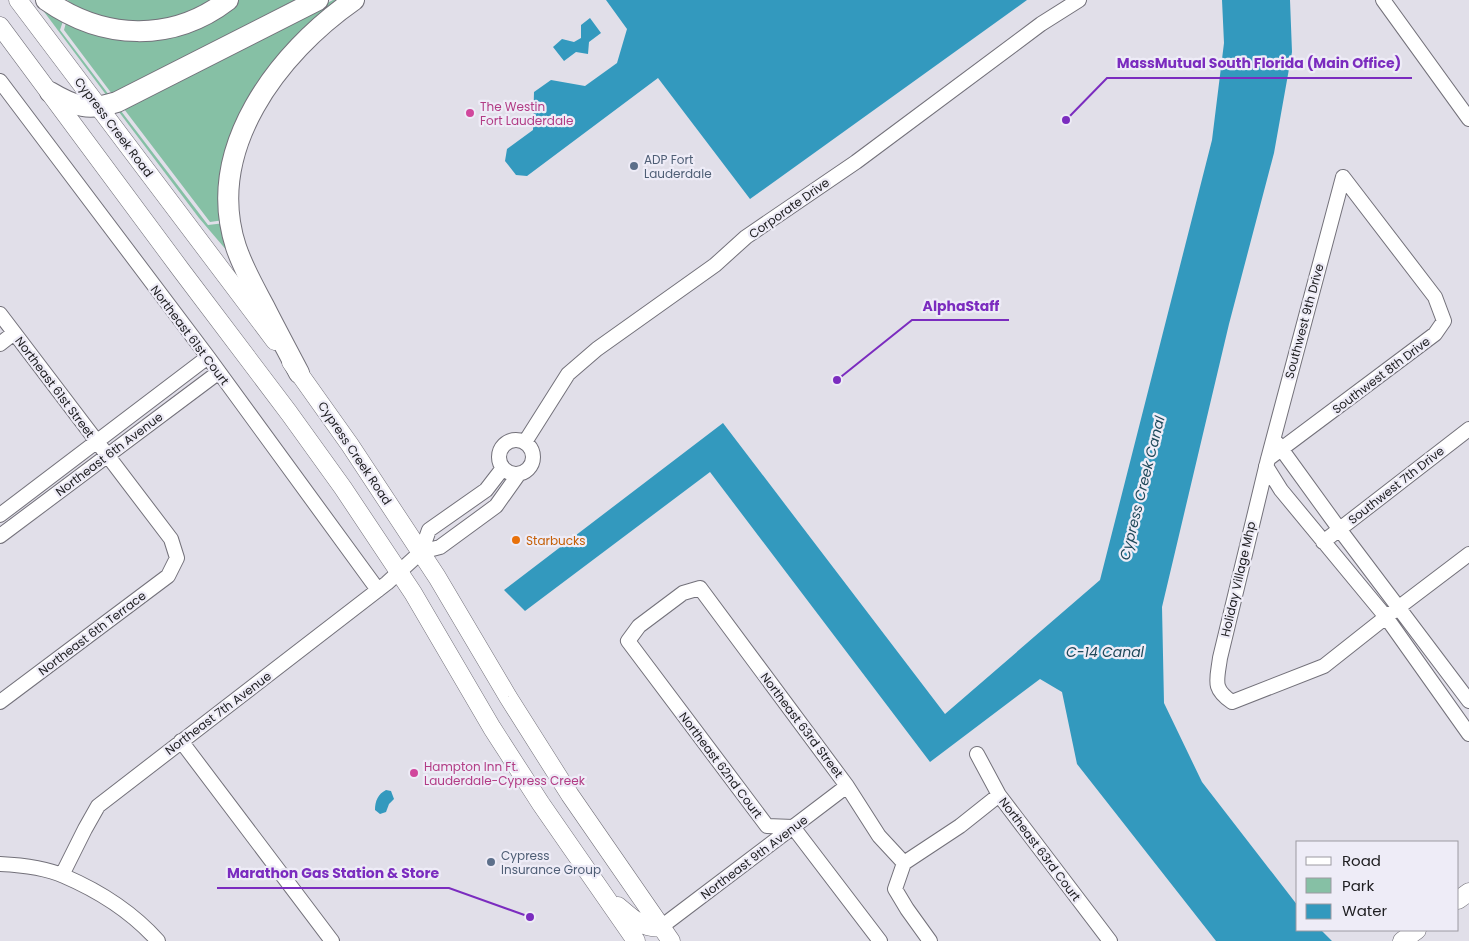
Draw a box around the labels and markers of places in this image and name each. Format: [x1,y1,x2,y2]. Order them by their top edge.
callout: MassMutual South Florida (Main Office) [1107,49,1412,78]
place label: The Westin Fort Lauderdale [480,98,573,129]
marker: The Westin Fort Lauderdale [464,107,476,119]
place label: ADP Fort Lauderdale [644,151,712,182]
marker: ADP Fort Lauderdale [628,160,640,172]
callout: AlphaStaff [912,291,1009,320]
place label: Starbucks [526,532,586,549]
marker: Starbucks [510,534,522,546]
place label: Hampton Inn Ft. Lauderdale-Cypress Creek [424,758,586,789]
marker: Hampton Inn Ft. Lauderdale-Cypress Creek [408,767,420,779]
place label: Cypress Insurance Group [501,847,601,878]
marker: Cypress Insurance Group [485,856,497,868]
callout: Marathon Gas Station & Store [217,859,449,888]

